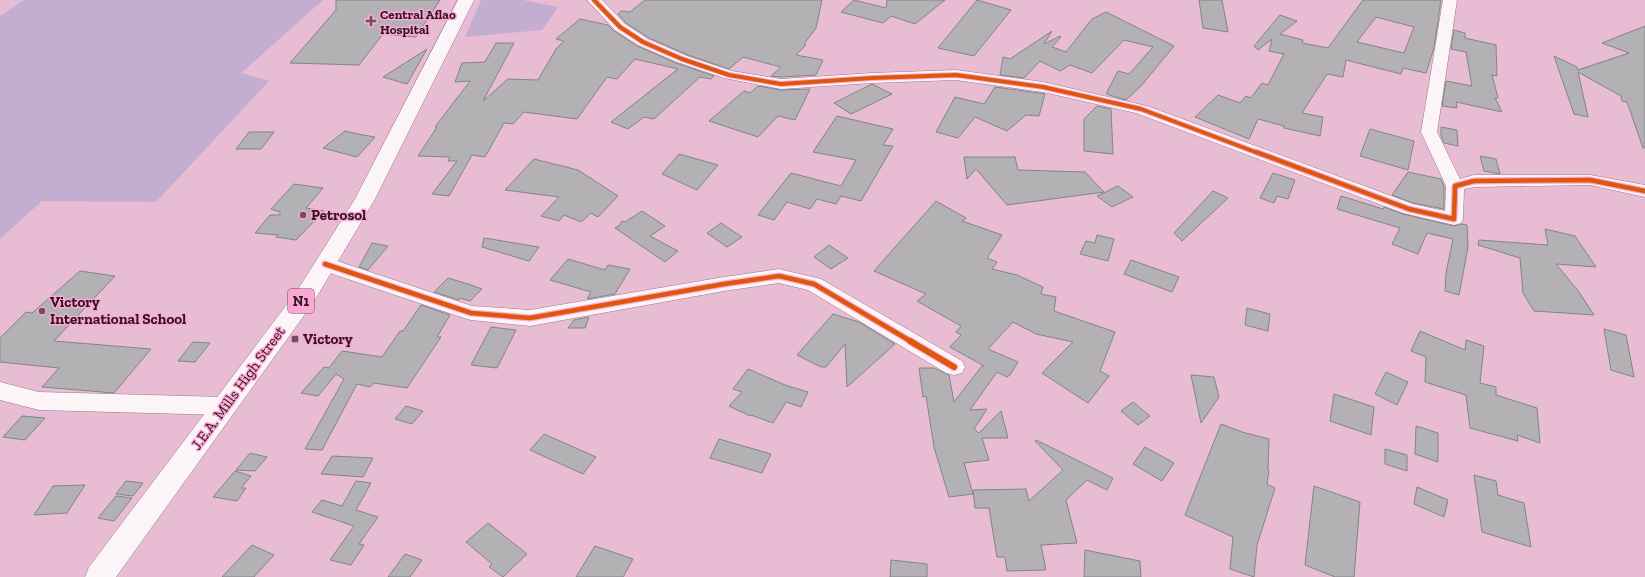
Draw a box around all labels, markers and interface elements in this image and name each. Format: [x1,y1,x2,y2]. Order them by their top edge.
place label: Central Aflao Hospital [380,7,456,37]
marker: Central Aflao Hospital [365,15,377,27]
place label: Petrosol [311,206,366,224]
marker: Petrosol [298,210,308,220]
road number: N1 [288,289,314,313]
place label: Victory International School [50,293,186,328]
marker: Victory International School [37,306,47,316]
street label: J.E.A. Mills High Street [187,322,289,453]
place label: Victory [303,330,353,348]
marker: Victory [290,334,300,344]

